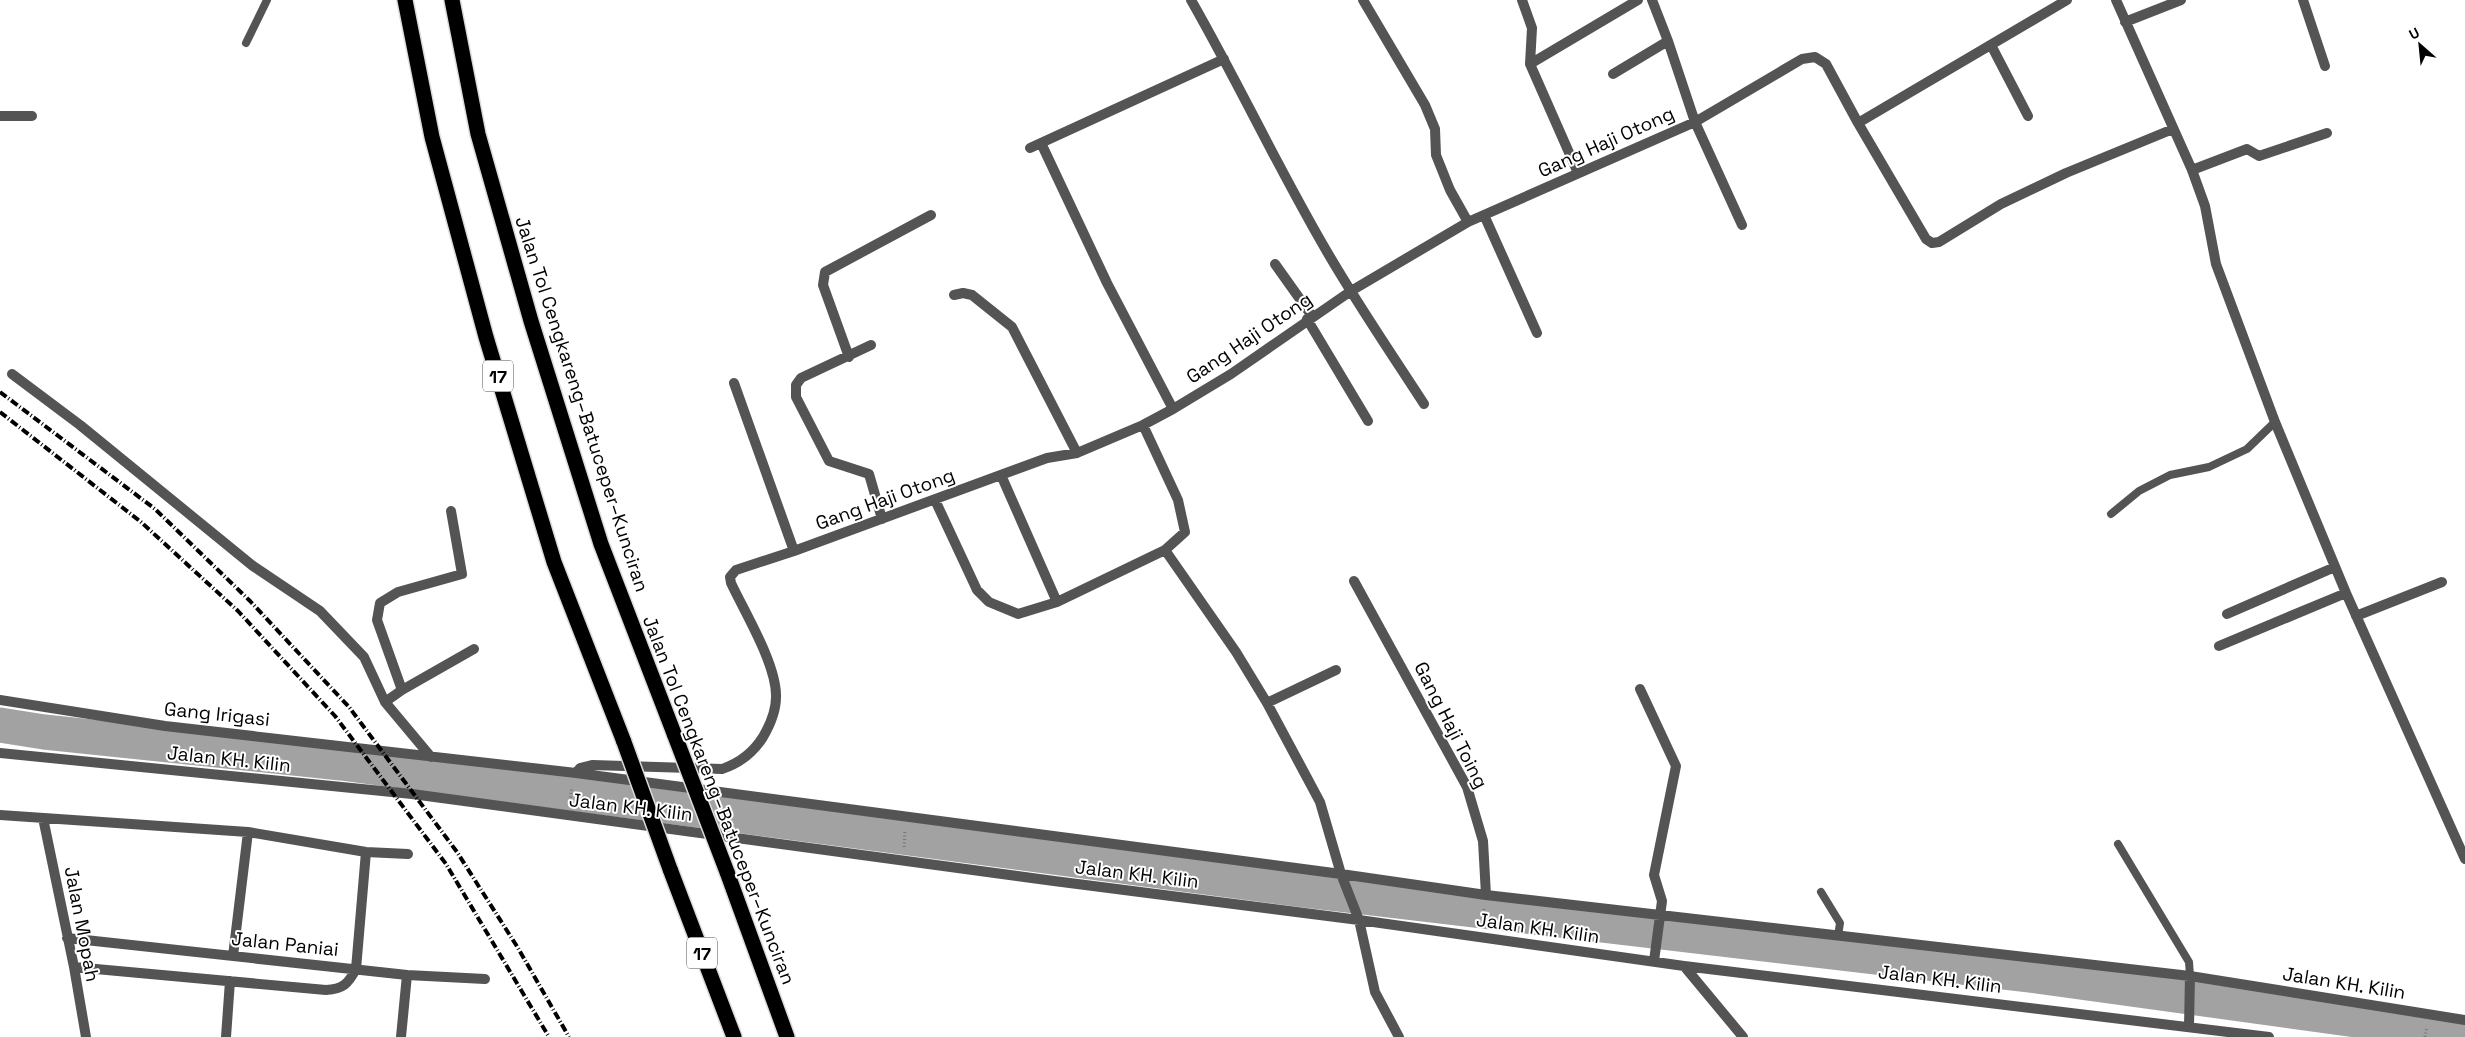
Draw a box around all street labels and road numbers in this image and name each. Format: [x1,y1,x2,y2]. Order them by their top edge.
street label: Gang Haji Otong [1534,101,1678,183]
street label: Jalan Tol Cengkareng–Batuceper–Kunciran [509,213,655,595]
street label: Gang Haji Otong [1181,287,1317,389]
road number: 17 [483,361,513,392]
street label: Gang Haji Otong [812,462,958,536]
street label: Jalan Tol Cengkareng–Batuceper–Kunciran [637,612,801,988]
street label: Gang Haji Toing [1408,657,1494,793]
street label: Gang Irigasi [163,696,271,732]
street label: Jalan KH. Kilin [166,740,292,778]
street label: Jalan KH. Kilin [568,787,694,827]
street label: Jalan KH. Kilin [1074,854,1200,894]
street label: Jalan Mopah [59,864,105,984]
street label: Jalan KH. Kilin [1475,907,1601,949]
street label: Jalan Paniai [230,926,340,962]
road number: 17 [687,938,717,968]
street label: Jalan KH. Kilin [1877,959,2003,999]
street label: Jalan KH. Kilin [2281,961,2407,1005]

